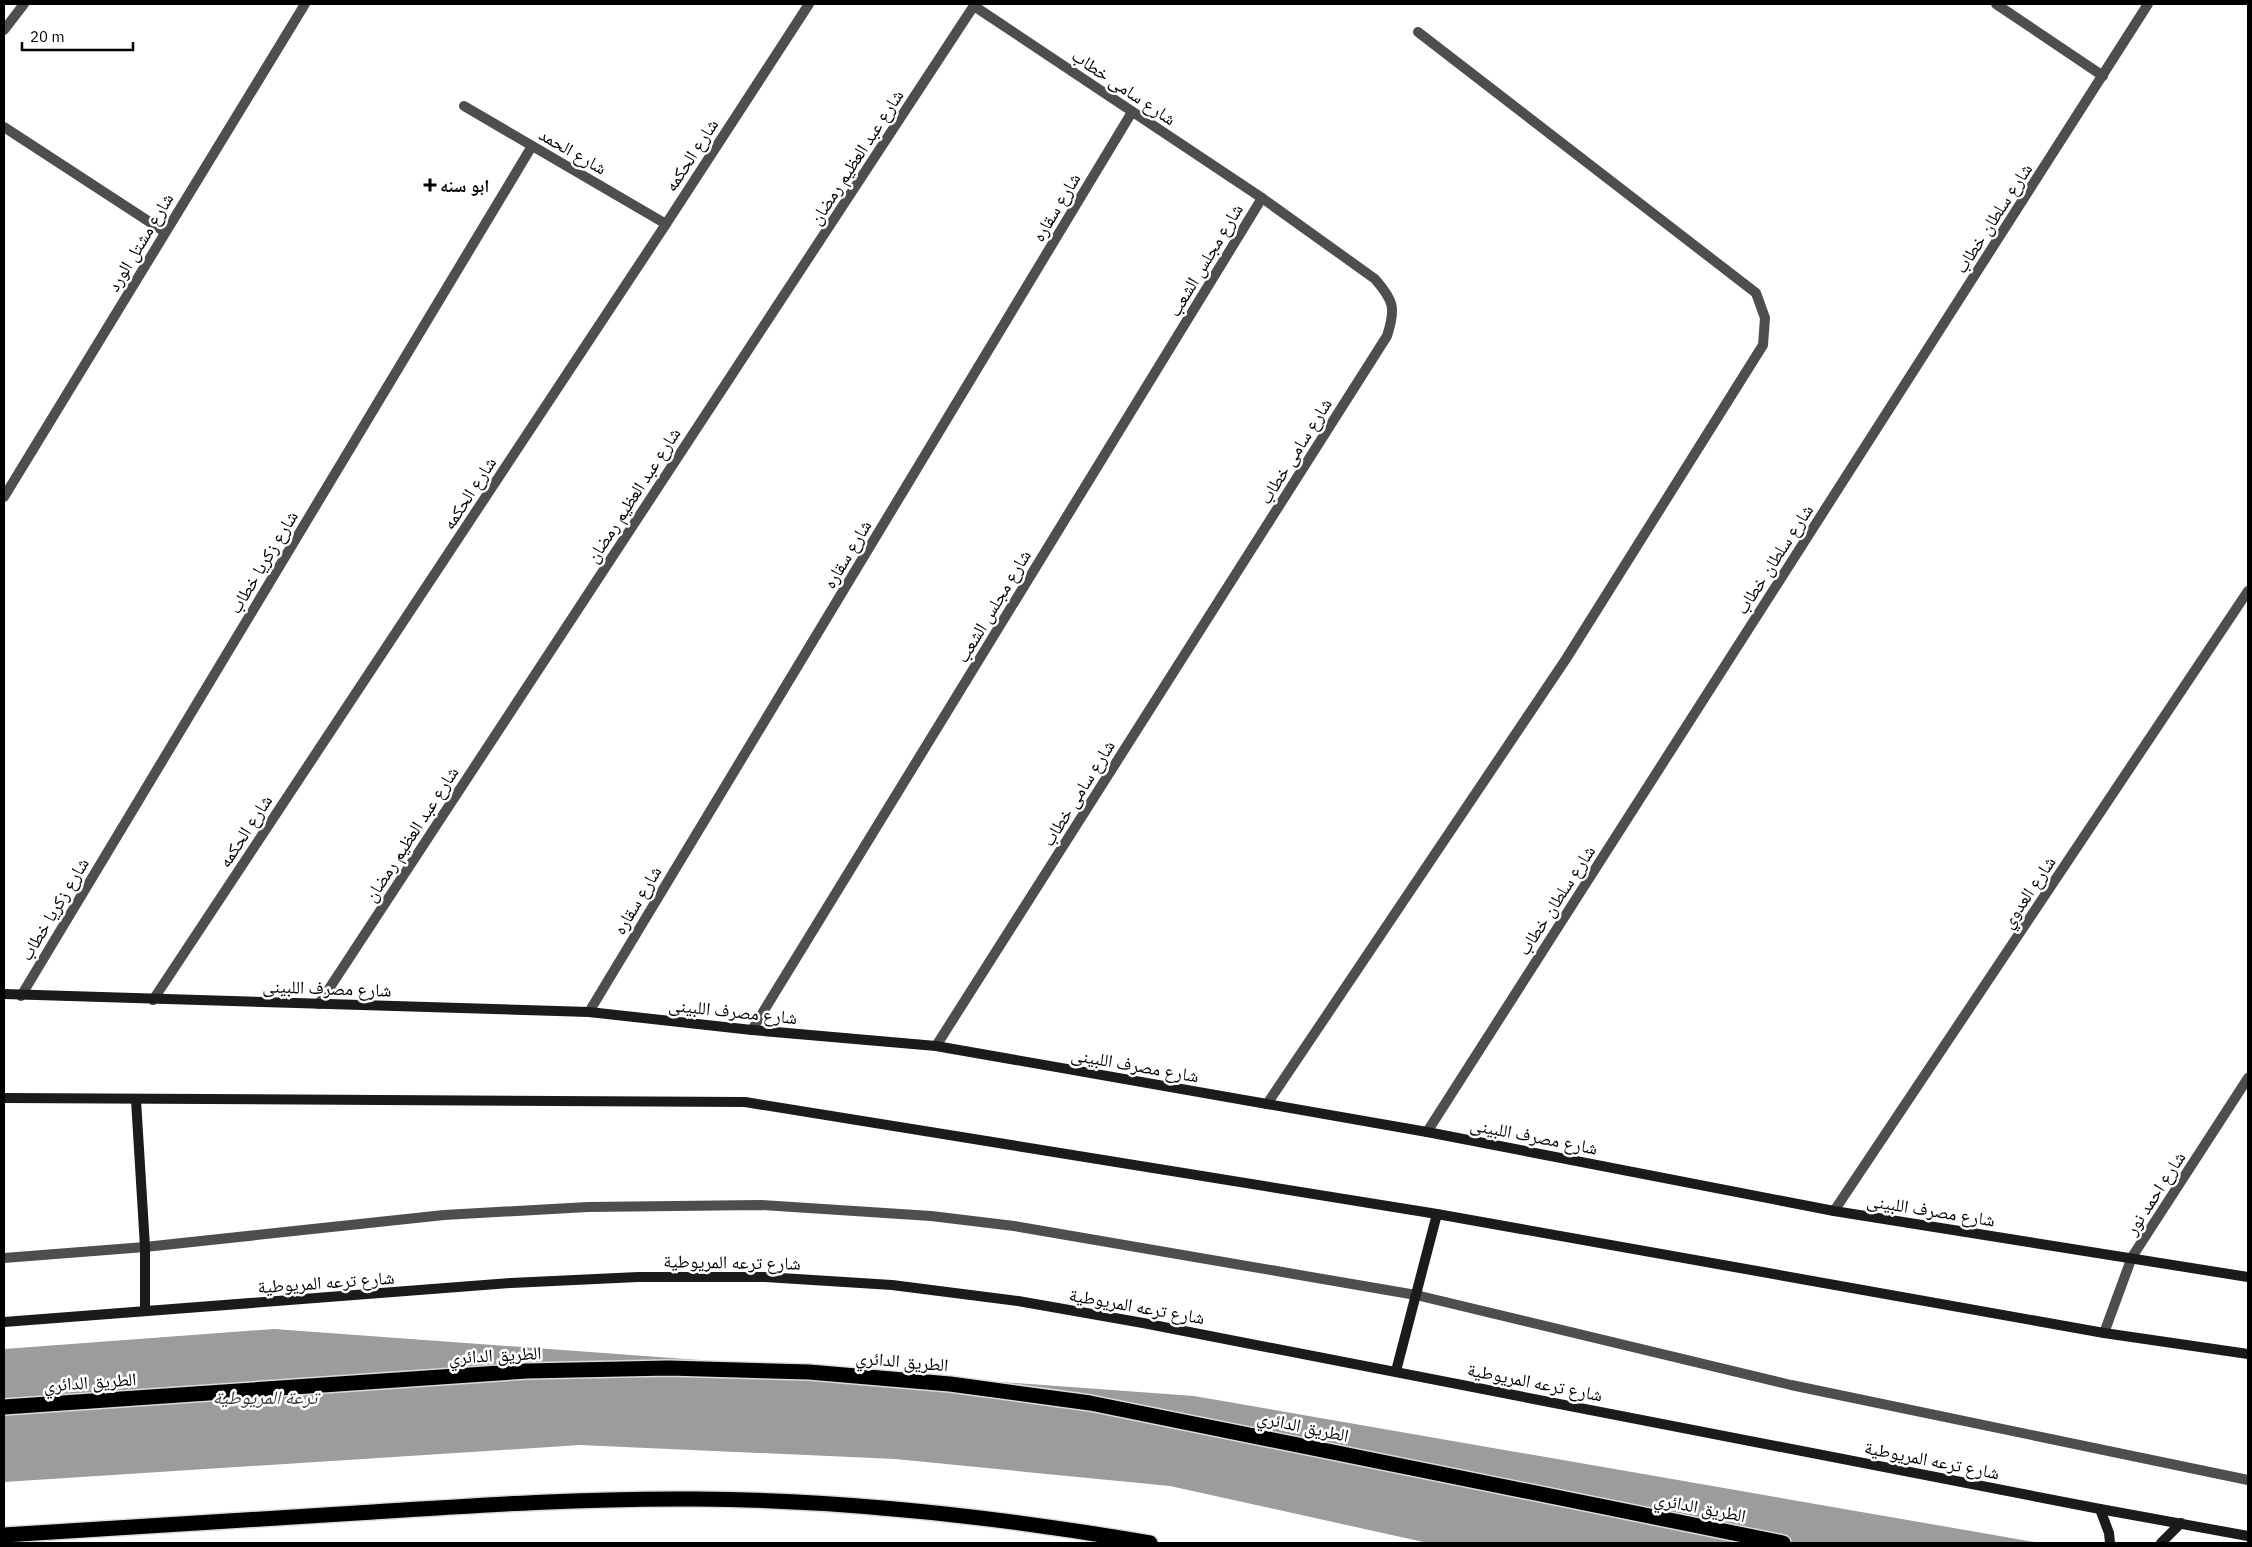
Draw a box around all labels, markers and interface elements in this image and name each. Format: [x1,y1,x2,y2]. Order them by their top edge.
scale bar [22,20,134,52]
text: 20 m [30,27,65,46]
street label: شارع سامى خطاب [1067,44,1181,130]
street label: شارع عبد العظيم رمضان [804,85,909,230]
street label: شارع الحكمه [659,114,723,196]
street label: شارع الحمد [535,122,611,180]
street label: شارع سلطان خطاب [1949,159,2037,277]
street label: شارع سقاره [1027,168,1085,246]
place label: ابو سنه [440,174,489,197]
marker: ابو سنه [424,179,436,191]
street label: شارع مشتل الورد [102,189,178,295]
street label: شارع مجلس الشعب [1162,199,1248,321]
street label: شارع سامى خطاب [1253,394,1337,508]
street label: شارع عبد العظيم رمضان [581,423,686,568]
street label: شارع الحكمه [437,452,501,534]
street label: شارع سلطان خطاب [1730,500,1818,618]
street label: شارع زكريا خطاب [223,506,303,618]
street label: شارع سقاره [818,515,876,593]
street label: شارع مجلس الشعب [950,545,1036,667]
street label: شارع سامى خطاب [1036,736,1120,850]
street label: شارع عبد العظيم رمضان [359,762,464,907]
street label: شارع الحكمه [213,790,277,872]
street label: شارع سلطان خطاب [1512,841,1600,959]
street label: شارع العدوي [1996,852,2063,934]
street label: شارع زكريا خطاب [14,853,94,965]
street label: شارع سقاره [608,861,666,939]
street label: شارع مصرف اللبينى [262,974,392,1002]
street label: شارع مصرف اللبينى [667,993,799,1029]
street label: شارع مصرف اللبينى [1069,1042,1201,1088]
street label: شارع مصرف اللبينى [1468,1112,1600,1160]
street label: شارع احمد نور [2119,1147,2190,1240]
street label: شارع مصرف اللبينى [1865,1189,1997,1231]
street label: شارع ترعه المريوطية [663,1249,801,1275]
street label: شارع ترعه المريوطية [257,1266,395,1298]
street label: شارع ترعه المريوطية [1067,1283,1207,1329]
street label: الطريق الدائري [448,1341,542,1372]
street label: الطريق الدائري [854,1345,949,1380]
street label: شارع ترعه المريوطية [1465,1358,1605,1406]
street label: الطريق الدائري [43,1367,137,1400]
water label: ترعة المريوطية [213,1385,322,1409]
street label: الطريق الدائري [1254,1405,1351,1450]
street label: شارع ترعه المريوطية [1862,1436,2002,1484]
street label: الطريق الدائري [1652,1487,1748,1531]

